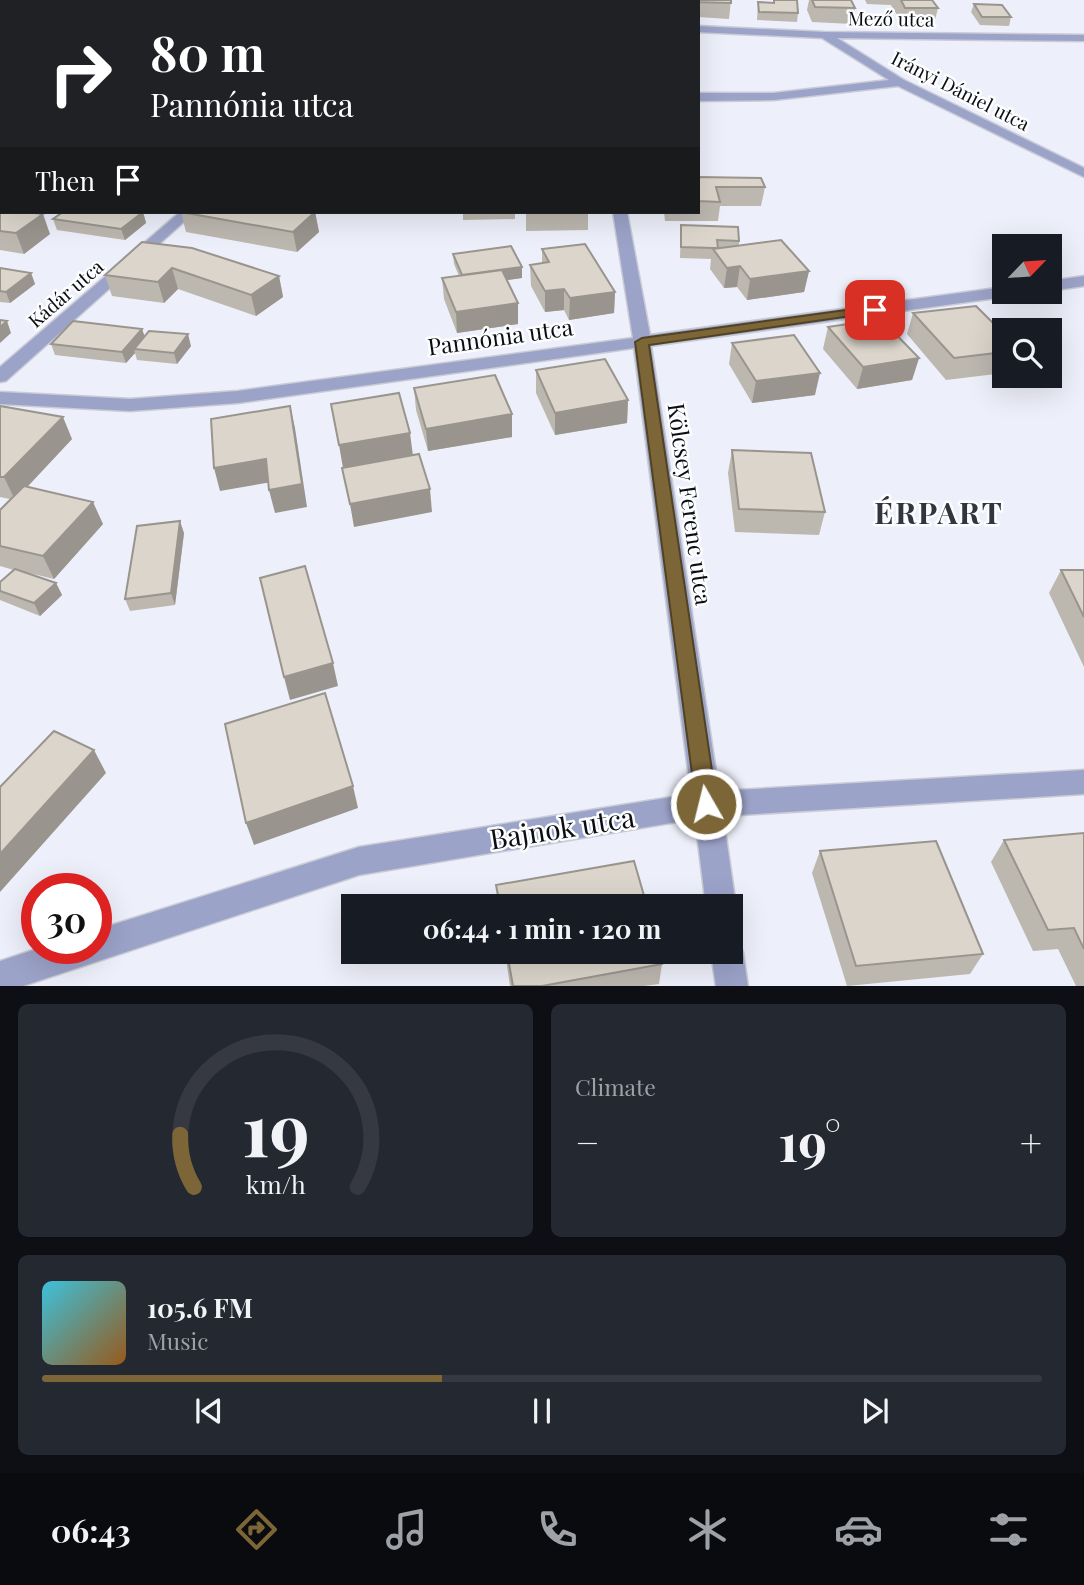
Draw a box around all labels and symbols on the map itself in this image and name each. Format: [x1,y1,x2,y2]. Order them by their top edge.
street label: Mező utca [848,4,935,32]
street label: Irányi Dániel utca [888,44,1035,136]
north arrow [992,234,1062,304]
street label: Kádár utca [22,253,109,333]
pin [845,280,905,340]
street label: Pannónia utca [425,310,575,362]
street label: Kölcsey Ferenc utca [661,401,721,608]
district label: ÉRPART [874,492,1004,532]
position arrow [669,767,743,841]
street label: Bajnok utca [487,797,637,857]
speed limit sign: 30 [21,873,112,964]

